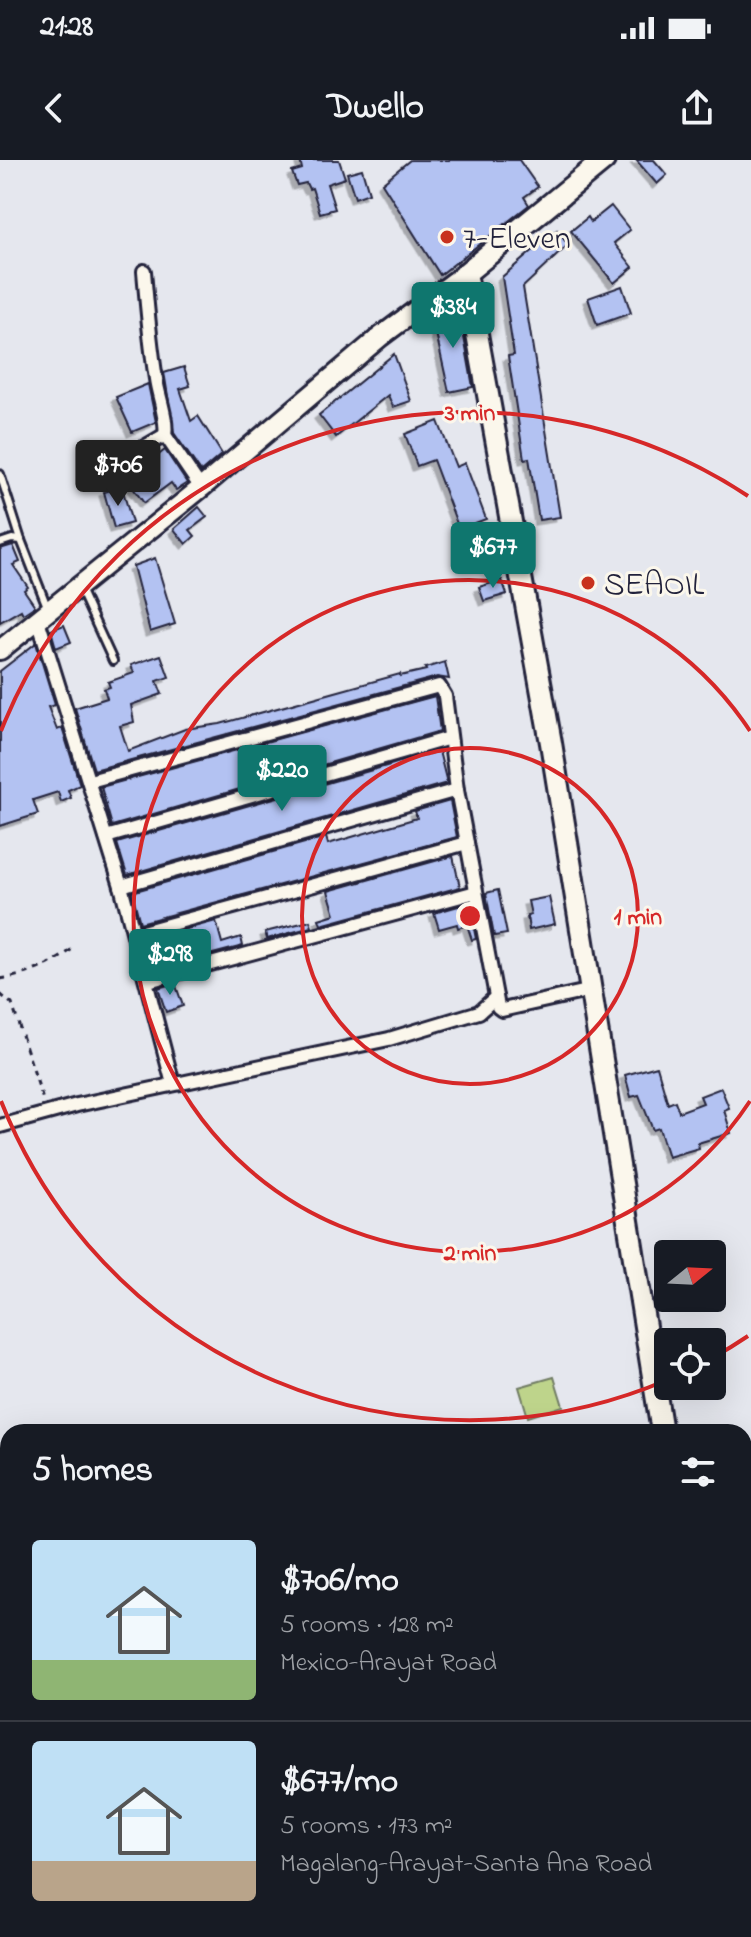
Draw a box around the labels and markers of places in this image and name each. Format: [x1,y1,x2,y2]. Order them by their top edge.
place label: 7-Eleven [463,217,571,264]
marker: 7-Eleven [438,228,456,246]
pin: $384 [406,282,500,350]
pin: $706 [71,440,165,508]
pin: $677 [446,522,540,590]
place label: SEAOIL [604,563,704,610]
marker: SEAOIL [579,574,597,592]
pin: $220 [235,745,329,813]
centre of rings [456,902,484,930]
pin: $298 [123,929,217,997]

